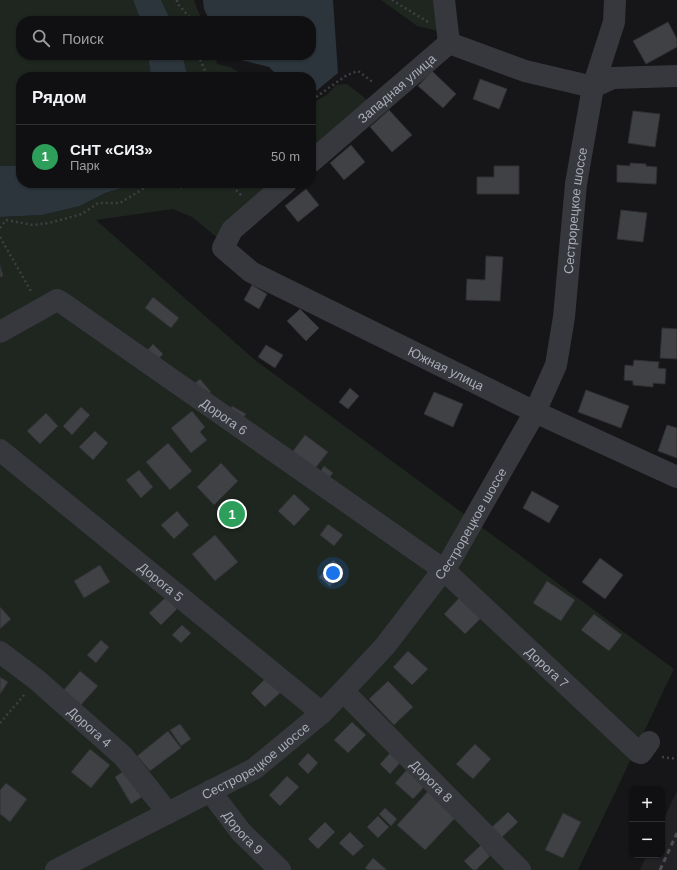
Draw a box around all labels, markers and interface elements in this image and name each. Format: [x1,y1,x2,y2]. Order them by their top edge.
search box [16,16,316,60]
icon: search [30,27,52,49]
text: Поиск [62,30,104,47]
street label: Западная улица [355,50,439,126]
text: Рядом [32,88,87,107]
text: СНТ «СИЗ» [70,141,153,158]
street label: Сестрорецкое шоссе [560,146,590,275]
text: 1 [41,149,49,164]
text: 50 m [271,149,300,164]
text: Парк [70,158,100,173]
street label: Южная улица [406,343,487,393]
street label: Дорога 6 [198,395,250,438]
street label: Сестрорецкое шоссе [431,465,509,582]
pin: 1 [219,499,245,529]
street label: Дорога 5 [136,559,186,604]
your location [323,563,343,583]
street label: Дорога 7 [523,643,572,691]
street label: Дорога 4 [65,704,115,750]
street label: Сестрорецкое шоссе [199,719,312,802]
street label: Дорога 8 [408,756,456,805]
map controls [629,786,665,858]
button: + [629,786,665,822]
street label: Дорога 9 [220,808,266,857]
button: − [629,822,665,858]

